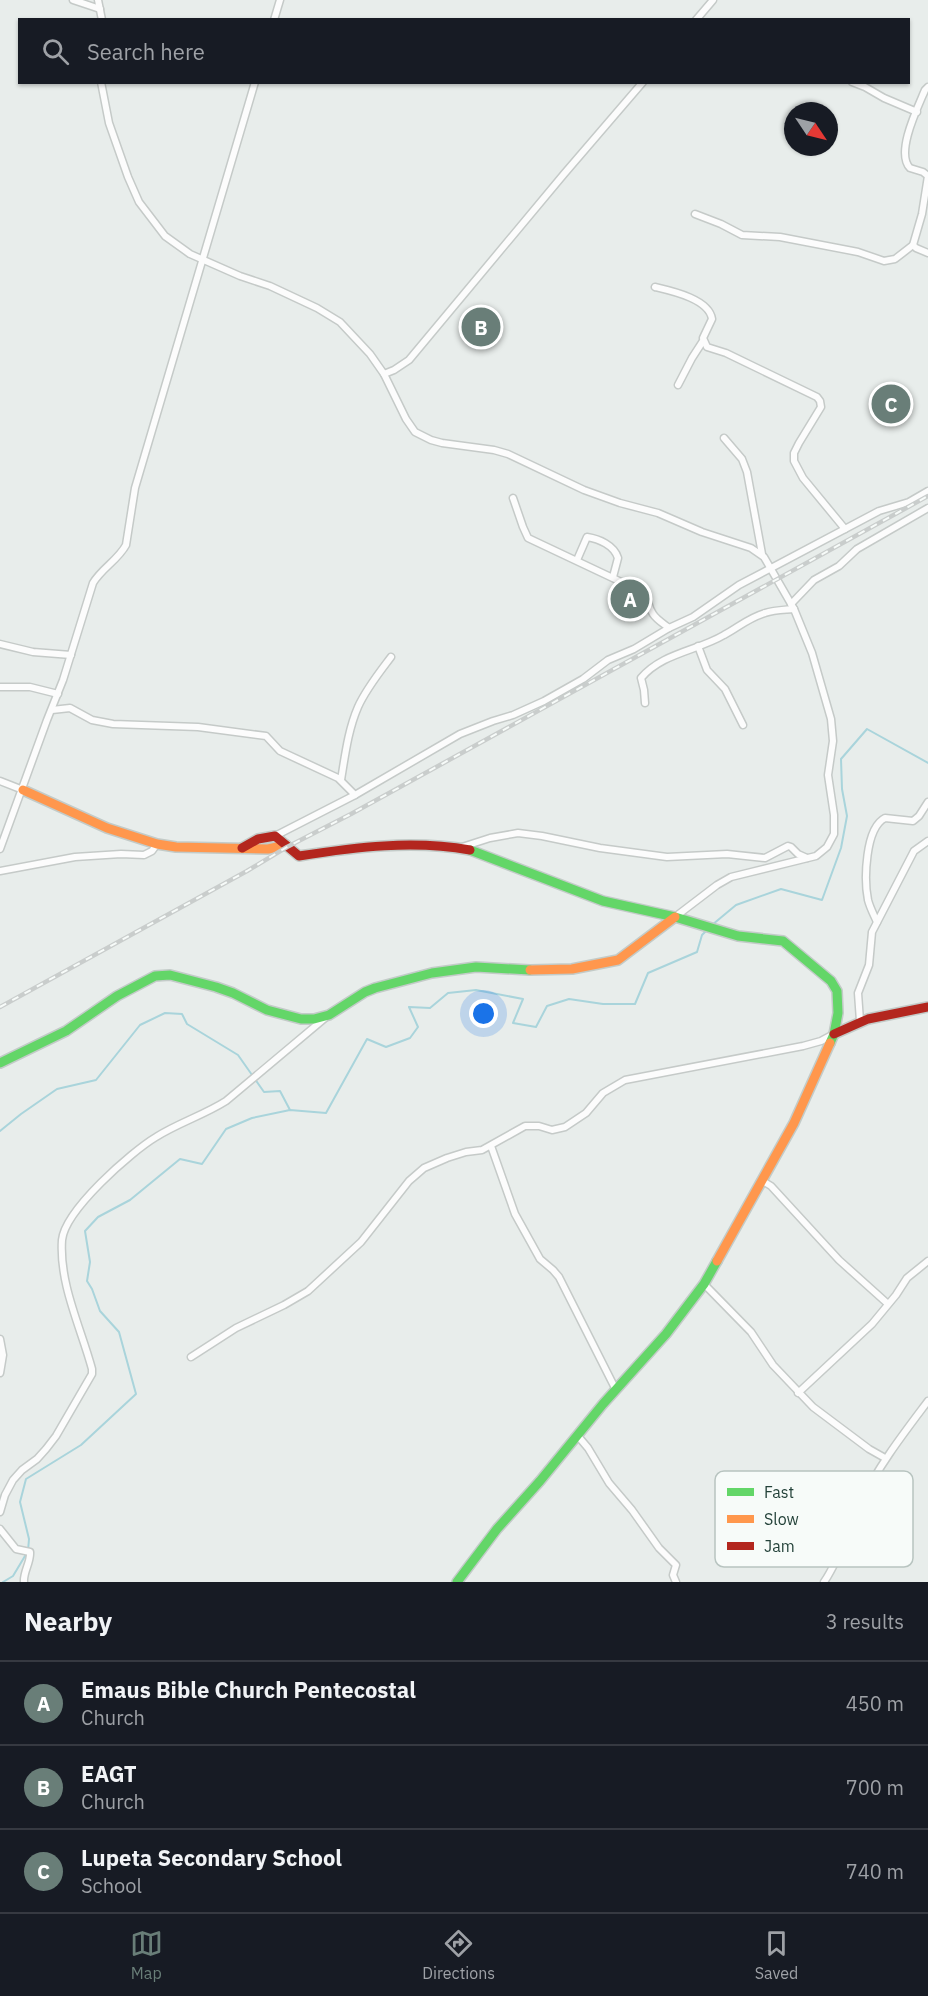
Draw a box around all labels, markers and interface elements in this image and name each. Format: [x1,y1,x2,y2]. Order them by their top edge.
search box [18,18,910,84]
icon: search [39,35,72,68]
text: Search here [87,37,205,66]
north arrow [784,102,838,156]
pin: B [462,304,500,350]
pin: C [872,382,910,426]
pin: A [610,576,650,622]
your location [469,999,498,1028]
legend [715,1471,913,1567]
text: Fast [764,1482,794,1502]
text: Slow [764,1509,799,1529]
text: Jam [764,1536,795,1556]
text: Nearby [24,1604,112,1638]
text: 3 results [826,1608,904,1635]
text: Emaus Bible Church Pentecostal [81,1675,416,1704]
text: A [37,1690,50,1717]
text: 450 m [846,1690,904,1717]
text: Church [81,1704,145,1731]
text: EAGT [81,1759,137,1788]
text: B [37,1774,50,1801]
text: 700 m [846,1774,904,1801]
text: Church [81,1788,145,1815]
text: Lupeta Secondary School [81,1843,342,1872]
text: C [37,1858,50,1885]
text: 740 m [846,1858,904,1885]
text: School [81,1872,142,1899]
tab: Map [130,1927,163,1983]
tab: Directions [422,1927,495,1983]
tab: Saved [755,1927,798,1983]

